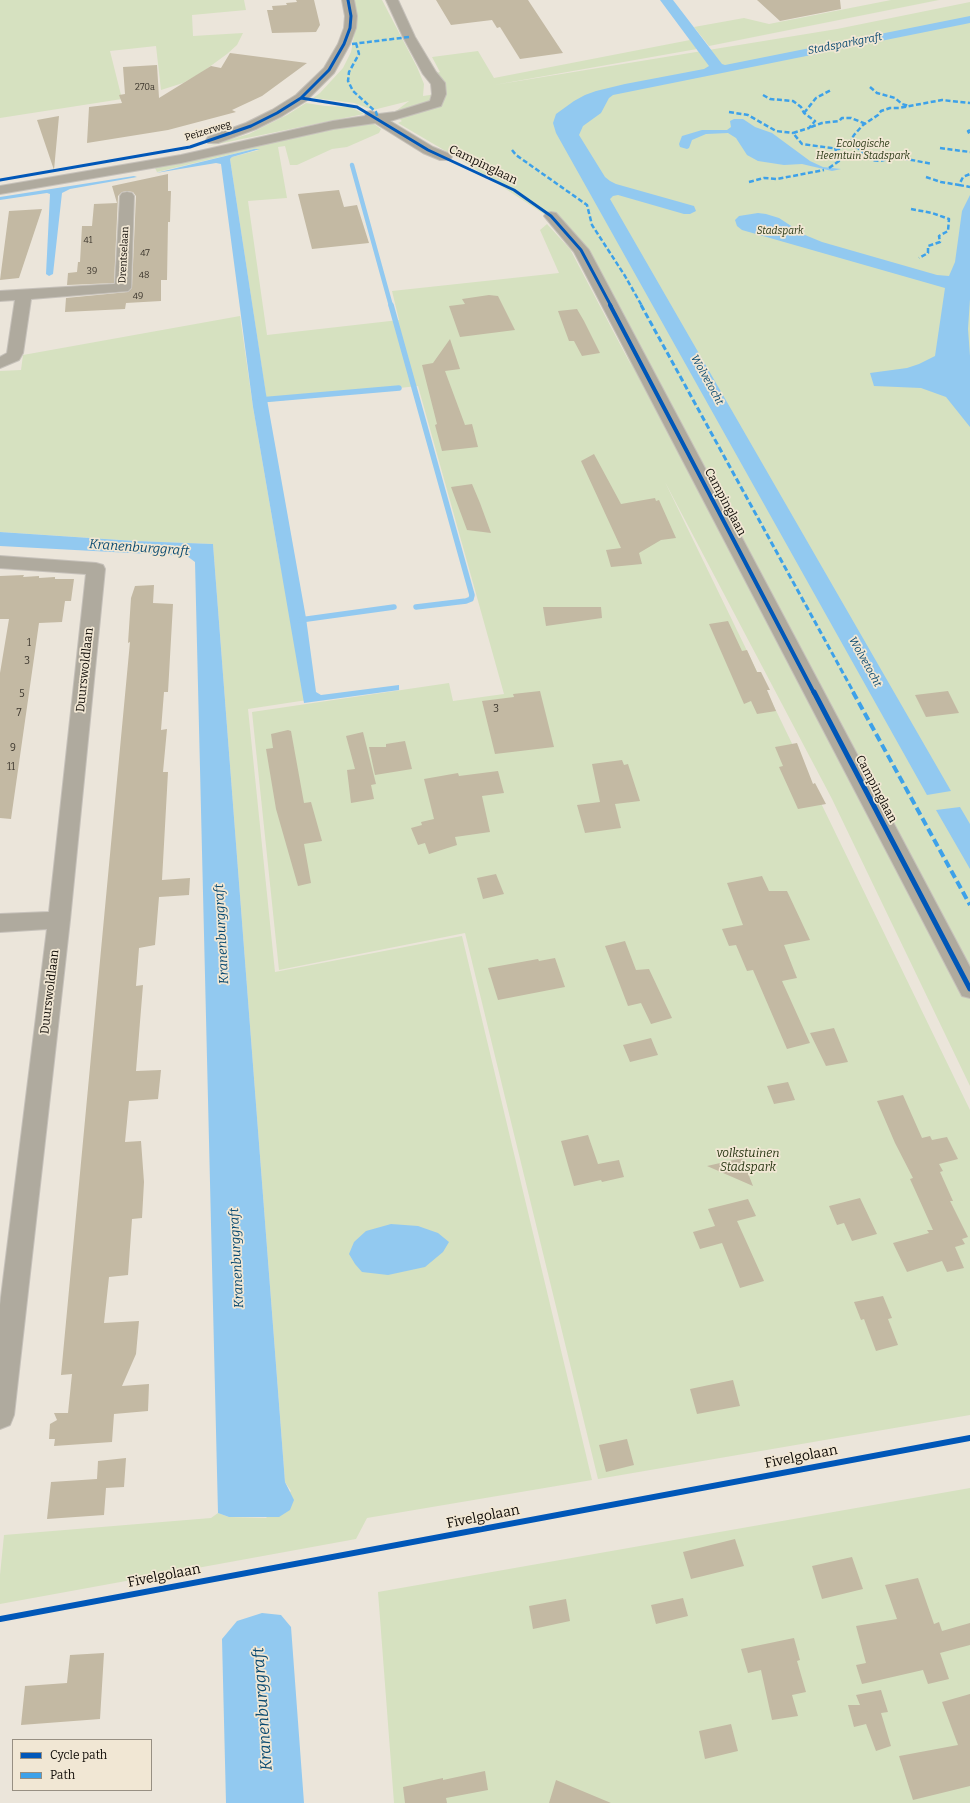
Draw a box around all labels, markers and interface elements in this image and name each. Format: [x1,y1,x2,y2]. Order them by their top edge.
water label: Stadsparkgraft [807,30,883,58]
house number: 270a [135,82,155,92]
street label: Peizerweg [183,118,233,144]
park label: Ecologische Heemtuin Stadspark [816,138,910,162]
street label: Campinglaan [446,142,520,188]
park label: Stadspark [757,225,803,237]
street label: Drentselaan [117,226,131,284]
house number: 41 [84,235,92,245]
house number: 47 [140,248,150,258]
house number: 39 [87,266,97,276]
house number: 48 [139,270,149,280]
house number: 49 [133,291,143,301]
water label: Wolvetocht [688,353,726,407]
street label: Campinglaan [701,466,749,538]
water label: Kranenburggraft [88,537,190,559]
street label: Duurswoldlaan [73,627,97,713]
water label: Wolvetocht [846,635,884,689]
house number: 1 [27,637,31,649]
house number: 3 [24,655,30,667]
house number: 5 [19,688,25,700]
house number: 3 [493,703,499,715]
house number: 7 [16,707,22,719]
house number: 9 [10,742,16,754]
street label: Campinglaan [852,753,900,825]
house number: 11 [7,761,15,773]
water label: Kranenburggraft [212,883,232,985]
street label: Duurswoldlaan [38,949,62,1035]
park label: volkstuinen Stadspark [716,1147,780,1175]
water label: Kranenburggraft [227,1207,247,1309]
street label: Fivelgolaan [763,1442,839,1472]
street label: Fivelgolaan [445,1502,521,1532]
street label: Fivelgolaan [126,1561,202,1591]
water label: Kranenburggraft [249,1647,277,1771]
legend [12,1739,152,1791]
text: Cycle path [50,1748,107,1762]
text: Path [50,1768,75,1782]

